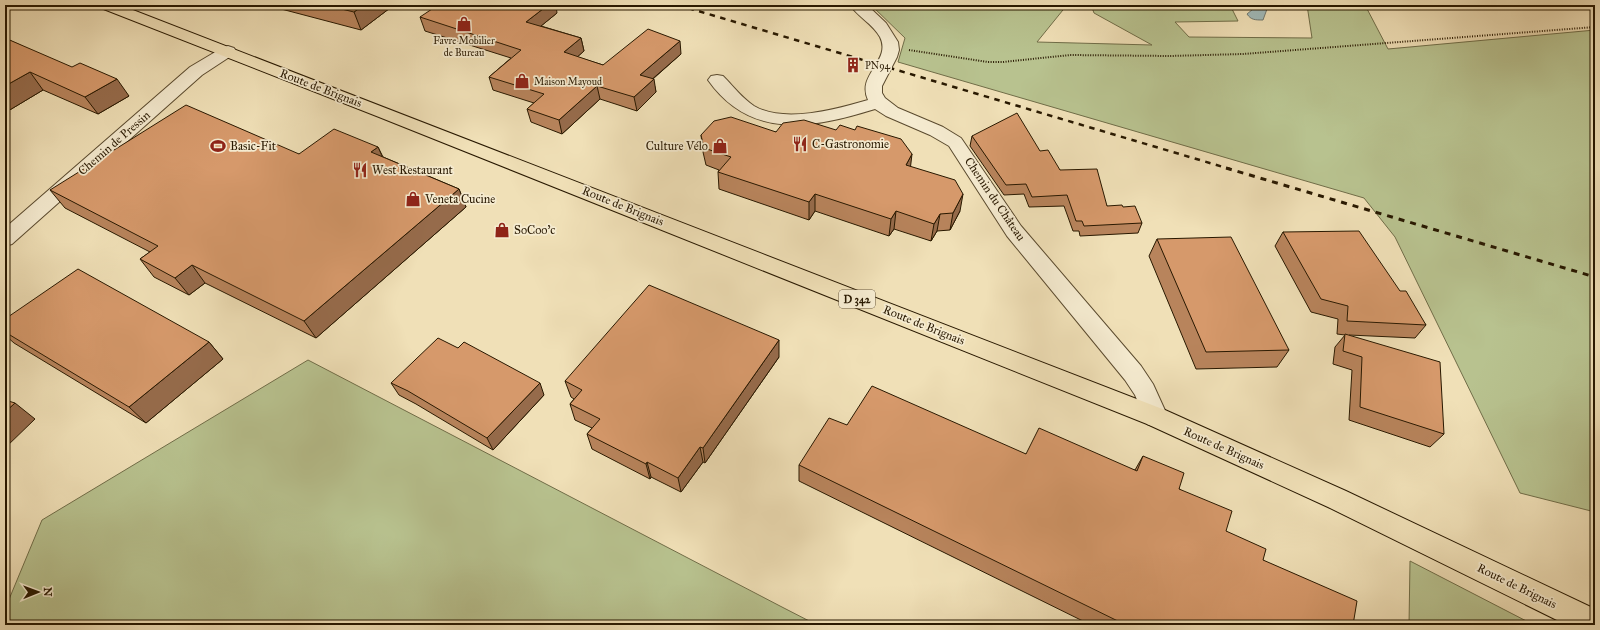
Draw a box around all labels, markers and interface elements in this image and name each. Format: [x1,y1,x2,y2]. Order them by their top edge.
shop icon: Favre Mobilier de Bureau [455,15,473,33]
place label: Favre Mobilier de Bureau [433,35,495,59]
building icon: PN94 [844,56,862,74]
place label: PN94 [865,60,891,72]
street label: Route de Brignais [278,66,364,111]
shop icon: Maison Mayoud [513,72,531,90]
place label: Maison Mayoud [534,76,602,88]
street label: Chemin de Pressin [75,108,153,178]
restaurant icon: C-Gastronomie [791,135,809,153]
sports icon: Basic-Fit [209,137,227,155]
shop icon: Culture Vélo [711,137,729,155]
place label: C-Gastronomie [812,137,889,151]
place label: Basic-Fit [230,139,277,153]
place label: Culture Vélo [646,139,708,153]
street label: Chemin du Château [962,155,1029,244]
restaurant icon: West Restaurant [351,161,369,179]
place label: West Restaurant [372,163,454,177]
street label: Route de Brignais [580,183,666,230]
shop icon: Veneta Cucine [404,190,422,208]
place label: Veneta Cucine [424,192,495,206]
shop icon: SoCoo'c [493,221,511,239]
place label: SoCoo'c [514,223,555,237]
road number: D 342 [839,290,875,308]
street label: Route de Brignais [881,302,967,349]
street label: Route de Brignais [1181,424,1267,473]
street label: Route de Brignais [1474,561,1559,612]
north arrow [18,572,58,612]
text: N [41,587,54,597]

